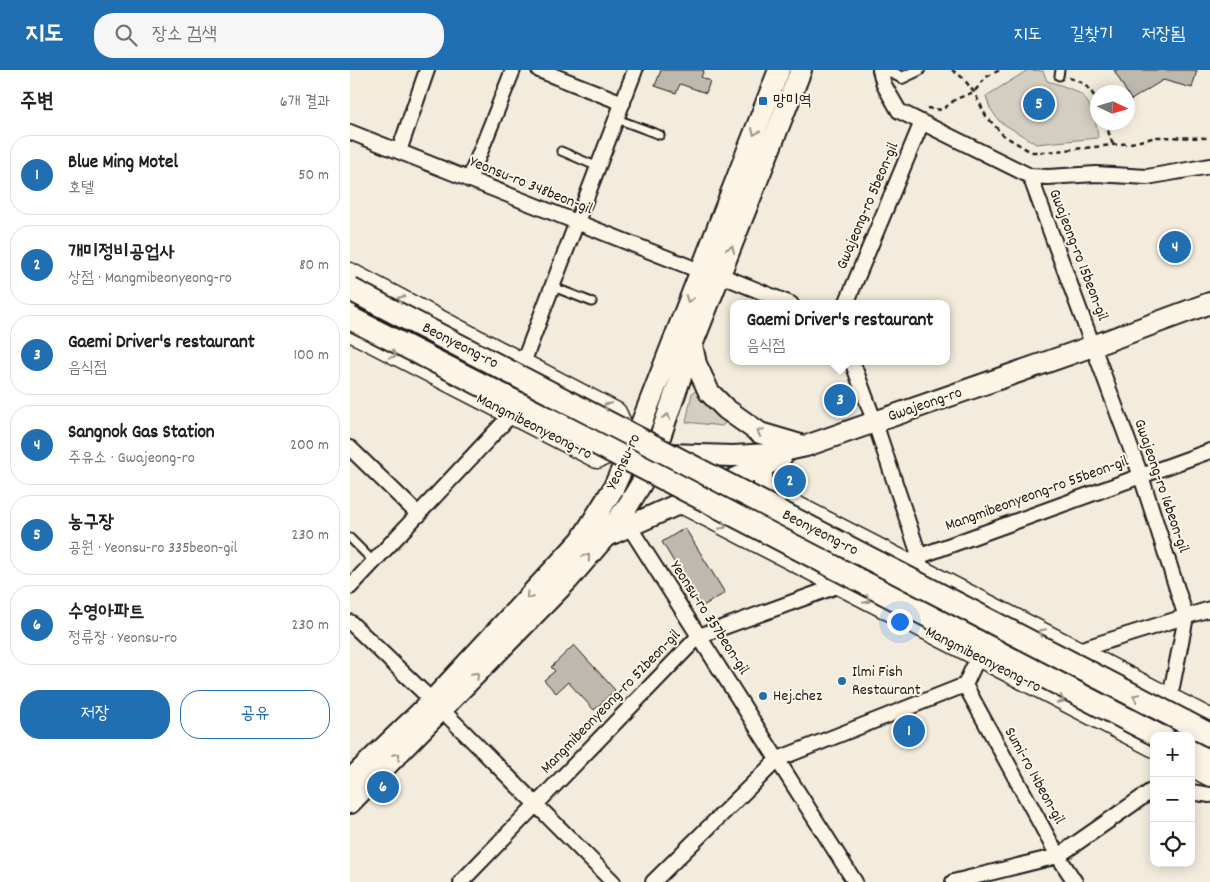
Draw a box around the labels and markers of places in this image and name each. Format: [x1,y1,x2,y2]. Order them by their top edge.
pin: 5 [1023,85,1055,123]
place label: 망미역 [773,90,812,113]
marker: 망미역 [757,95,769,107]
pin: 4 [1159,228,1191,266]
pin: 3 [824,381,856,419]
pin: 2 [774,462,806,500]
place label: Ilmi Fish Restaurant [852,661,921,702]
marker: Ilmi Fish Restaurant [836,675,848,687]
place label: Hej.chez [773,685,822,708]
marker: Hej.chez [757,690,769,702]
pin: 1 [893,712,925,750]
pin: 6 [367,768,399,806]

